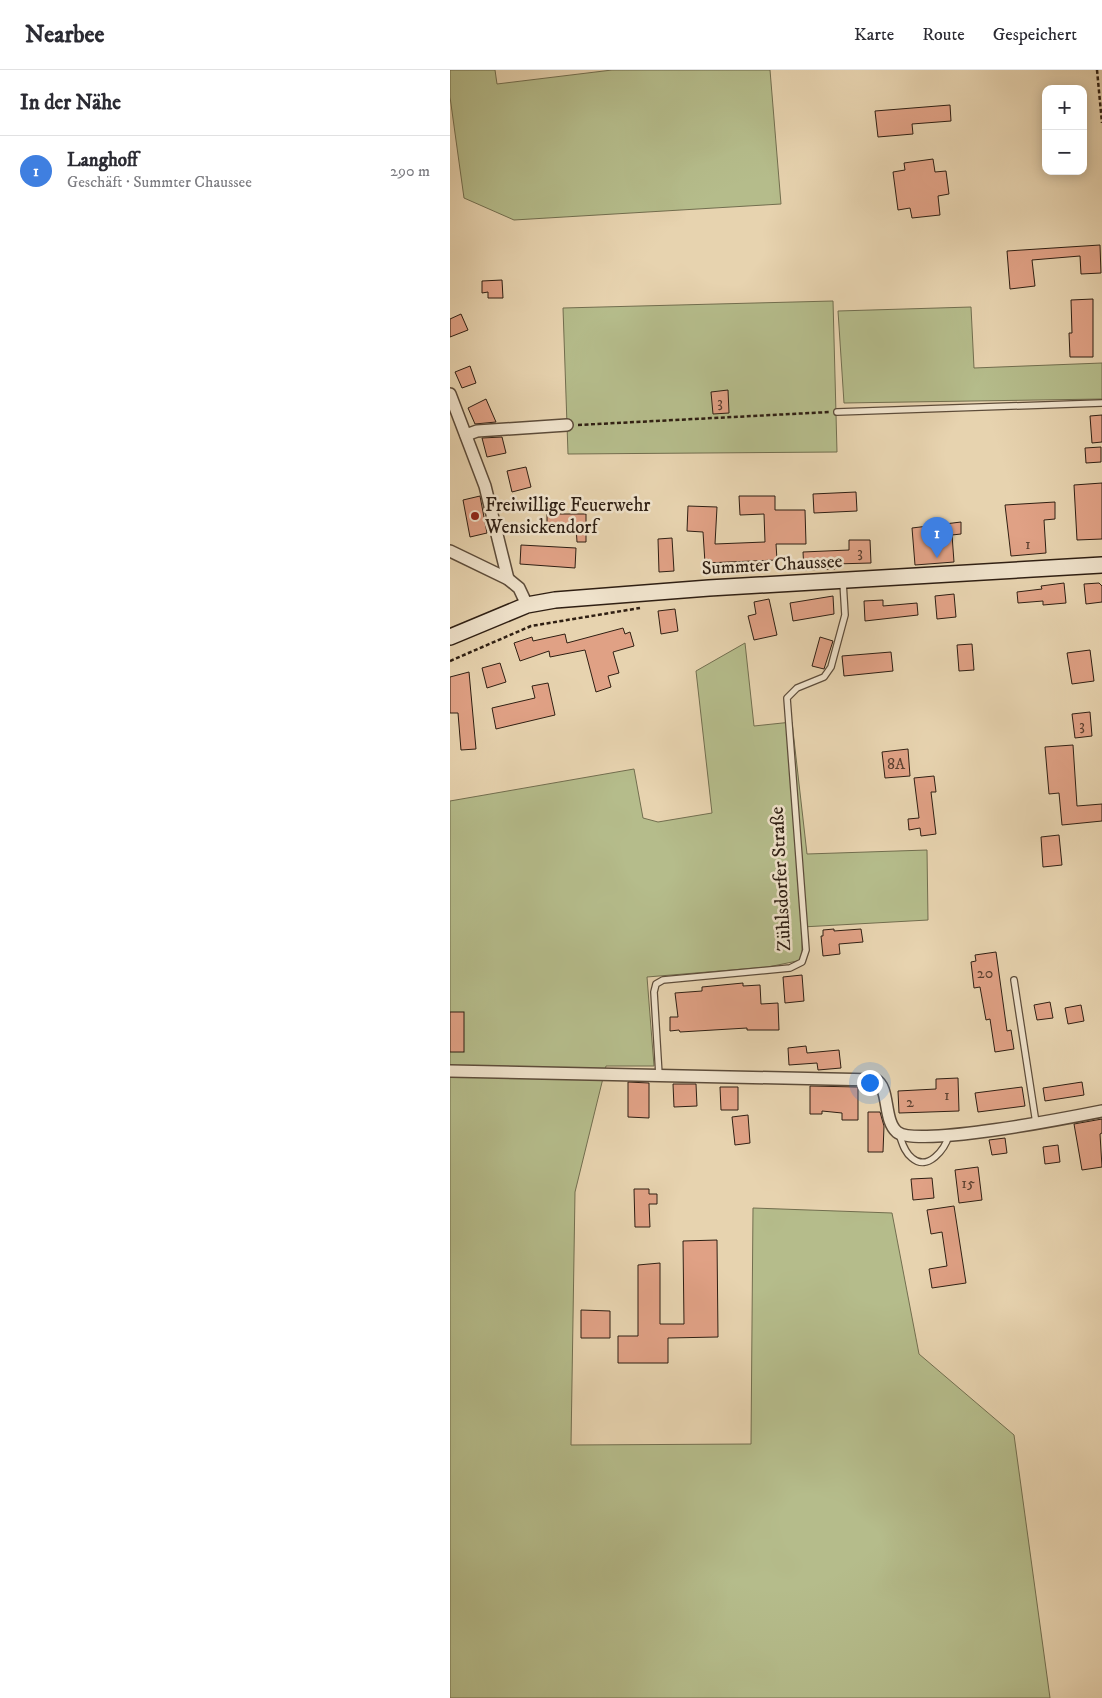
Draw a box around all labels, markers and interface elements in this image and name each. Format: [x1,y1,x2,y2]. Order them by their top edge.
text: Nearbee [25,20,104,50]
text: Karte [854,24,894,46]
text: Route [922,24,965,46]
text: Gespeichert [993,24,1077,46]
map controls [1042,85,1087,175]
button: + [1042,85,1087,130]
text: In der Nähe [20,90,121,116]
button: − [1042,130,1087,175]
text: Langhoff [67,149,138,172]
text: 1 [33,161,39,181]
text: 290 m [390,161,430,181]
text: Geschäft · Summter Chaussee [67,172,252,192]
house number: 3 [717,392,723,412]
place label: Freiwillige Feuerwehr Wensickendorf [484,494,650,539]
marker: Freiwillige Feuerwehr Wensickendorf [469,510,481,522]
pin: 1 [921,517,953,558]
house number: 1 [1025,534,1031,554]
house number: 3 [857,542,863,562]
street label: Summter Chaussee [701,550,843,580]
house number: 3 [1079,715,1085,735]
house number: 8A [887,754,906,774]
street label: Zühlsdorfer Straße [766,806,796,952]
house number: 20 [977,963,993,983]
your location [857,1070,883,1096]
house number: 1 [944,1085,950,1105]
house number: 2 [906,1092,914,1112]
house number: 15 [961,1173,975,1193]

